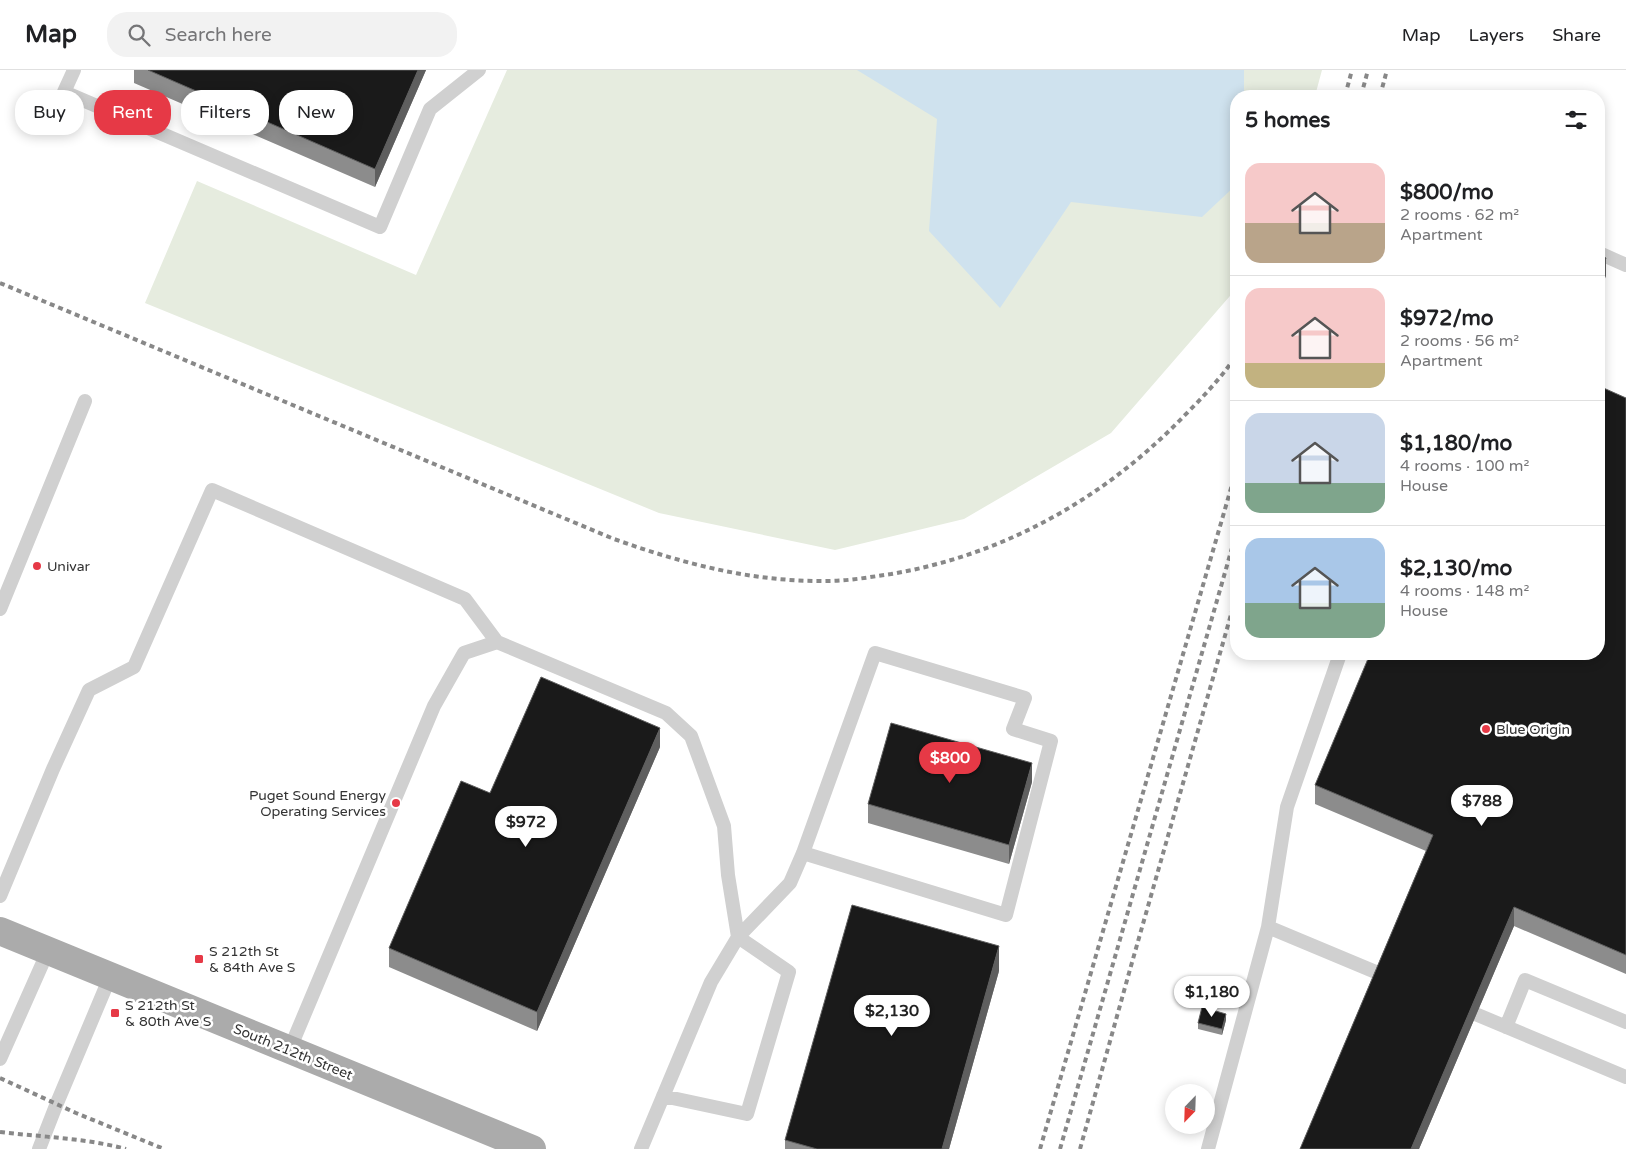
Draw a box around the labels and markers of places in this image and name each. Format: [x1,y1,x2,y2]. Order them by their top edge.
place label: Univar [47,558,91,575]
marker: Univar [31,560,43,572]
place label: Blue Origin [1496,721,1570,738]
marker: Blue Origin [1480,723,1492,735]
pin: $800 [920,742,980,784]
pin: $788 [1452,784,1512,827]
place label: Puget Sound Energy Operating Services [249,787,386,820]
marker: Puget Sound Energy Operating Services [390,797,402,809]
pin: $972 [496,806,556,848]
place label: S 212th St & 84th Ave S [209,943,296,976]
marker: S 212th St & 84th Ave S [193,953,205,965]
pin: $1,180 [1171,976,1253,1018]
pin: $2,130 [851,994,933,1037]
place label: S 212th St & 80th Ave S [125,997,212,1030]
marker: S 212th St & 80th Ave S [109,1007,121,1019]

